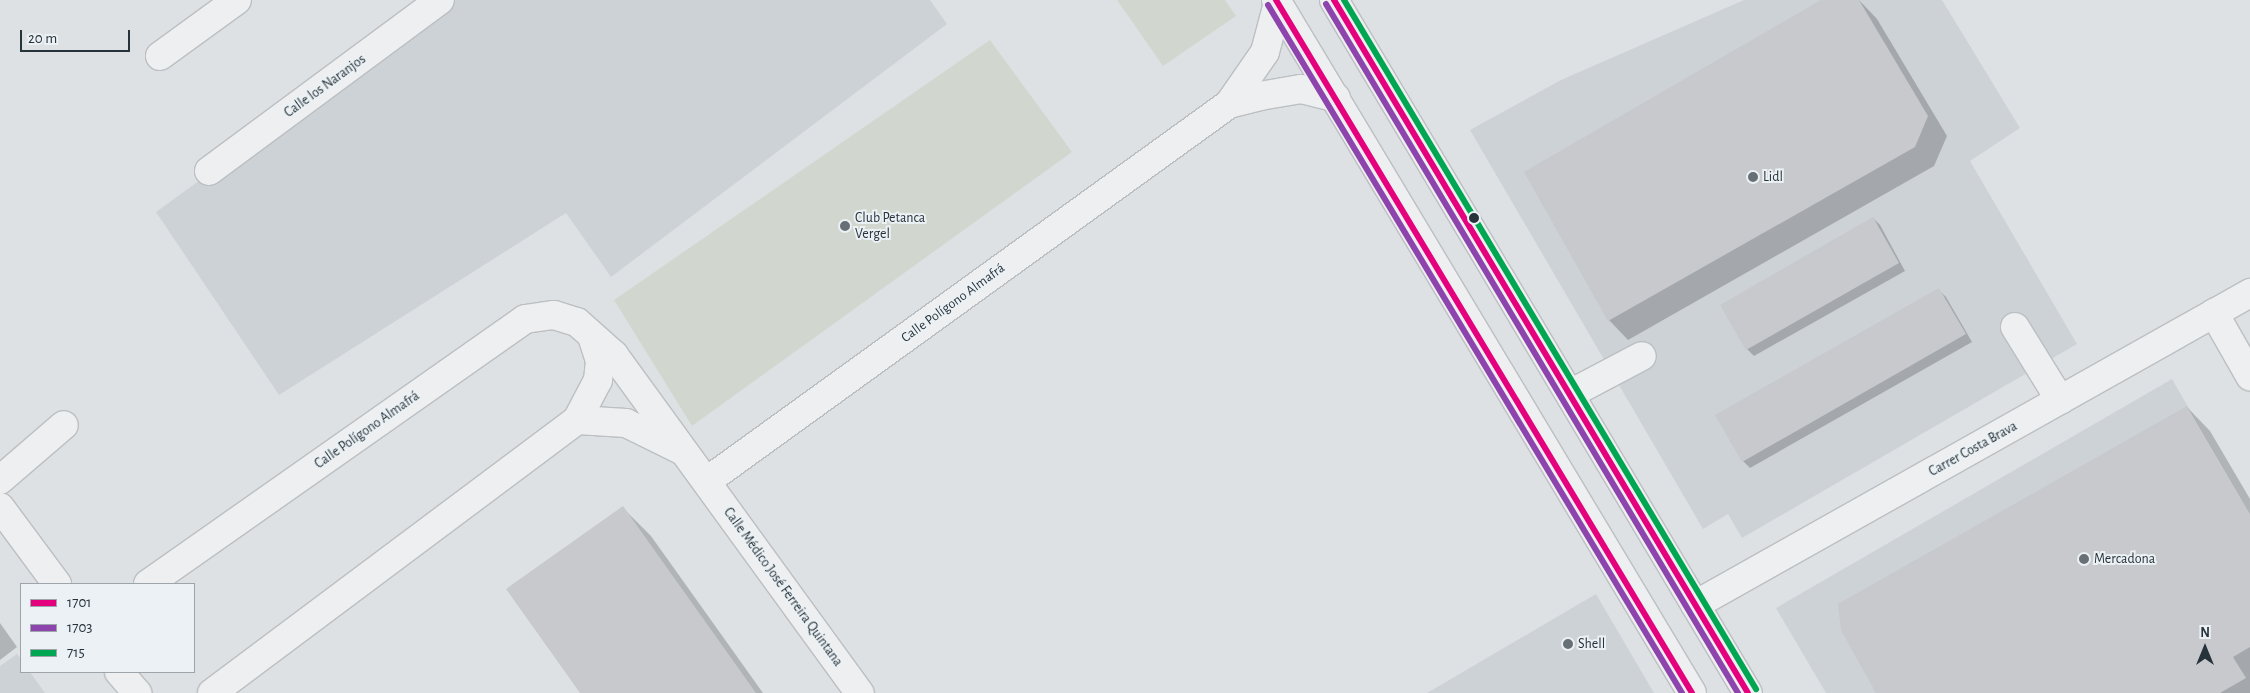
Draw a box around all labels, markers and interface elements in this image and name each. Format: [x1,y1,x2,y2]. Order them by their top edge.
scale bar [22,20,132,52]
text: 20 m [28,31,57,46]
street label: Calle los Naranjos [281,51,369,121]
place label: Lidl [1763,169,1783,185]
marker: Lidl [1747,171,1759,183]
place label: Club Petanca Vergel [855,210,925,242]
unlabelled marker [1469,213,1479,223]
marker: Club Petanca Vergel [839,220,851,232]
street label: Calle Polígono Almafrá [898,260,1008,346]
street label: Calle Polígono Almafrá [311,388,423,472]
street label: Carrer Costa Brava [1926,418,2020,480]
street label: Calle Médico José Ferreira Quintana [720,504,846,670]
place label: Mercadona [2094,551,2155,567]
marker: Mercadona [2078,553,2090,565]
legend [20,583,195,673]
text: 1701 [67,595,92,610]
text: 1703 [67,620,93,635]
north arrow [2180,623,2230,673]
text: N [2200,626,2210,640]
place label: Shell [1578,636,1605,652]
marker: Shell [1562,638,1574,650]
text: 715 [67,645,85,660]

